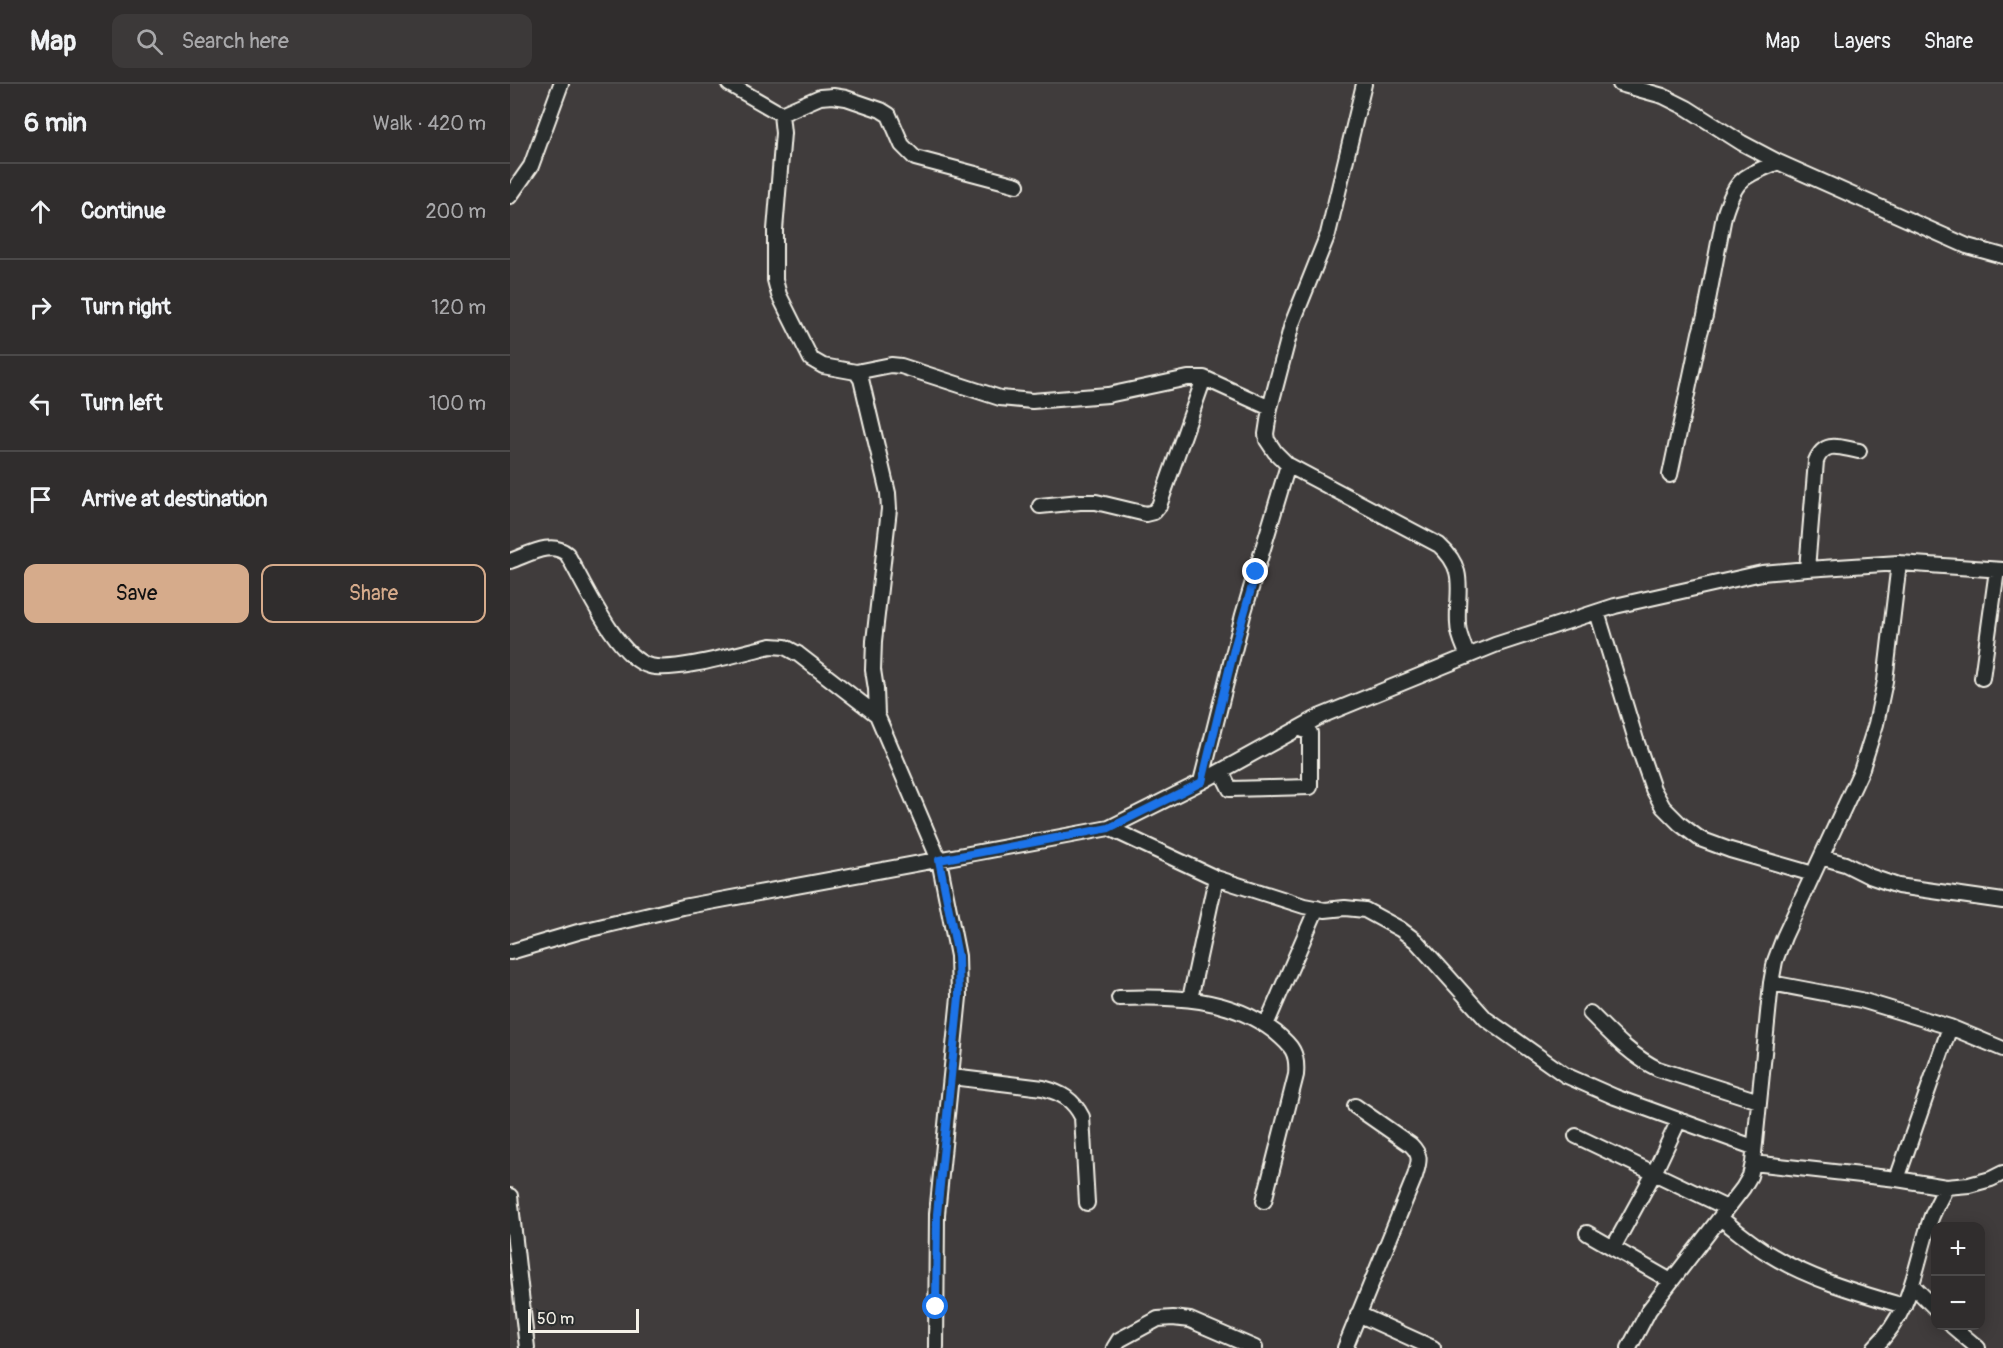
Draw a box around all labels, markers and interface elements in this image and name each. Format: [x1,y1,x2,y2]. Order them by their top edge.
search box [112,14,532,68]
text: Map [30,24,76,59]
icon: search [133,25,166,58]
text: Search here [181,27,289,55]
text: Map [1765,28,1800,55]
text: Layers [1833,28,1891,55]
text: Share [1924,28,1973,55]
text: 6 min [24,107,87,139]
text: Walk · 420 m [373,111,486,136]
icon: ahead [24,195,57,228]
text: Continue [81,197,165,225]
text: 200 m [425,199,486,224]
icon: right [24,291,57,324]
text: Turn right [81,293,171,321]
text: 120 m [431,295,486,320]
icon: left [24,387,57,420]
text: Turn left [81,389,163,417]
text: 100 m [429,391,486,416]
icon: arrive [24,483,57,516]
text: Arrive at destination [81,485,267,513]
route end [1242,558,1268,584]
button: Save [24,564,249,623]
button: Share [261,564,486,623]
map controls [1931,1222,1985,1330]
button: + [1931,1222,1985,1276]
button: − [1931,1276,1985,1330]
route start [922,1293,948,1319]
scale bar [528,1306,639,1334]
text: 50 m [537,1309,574,1329]

